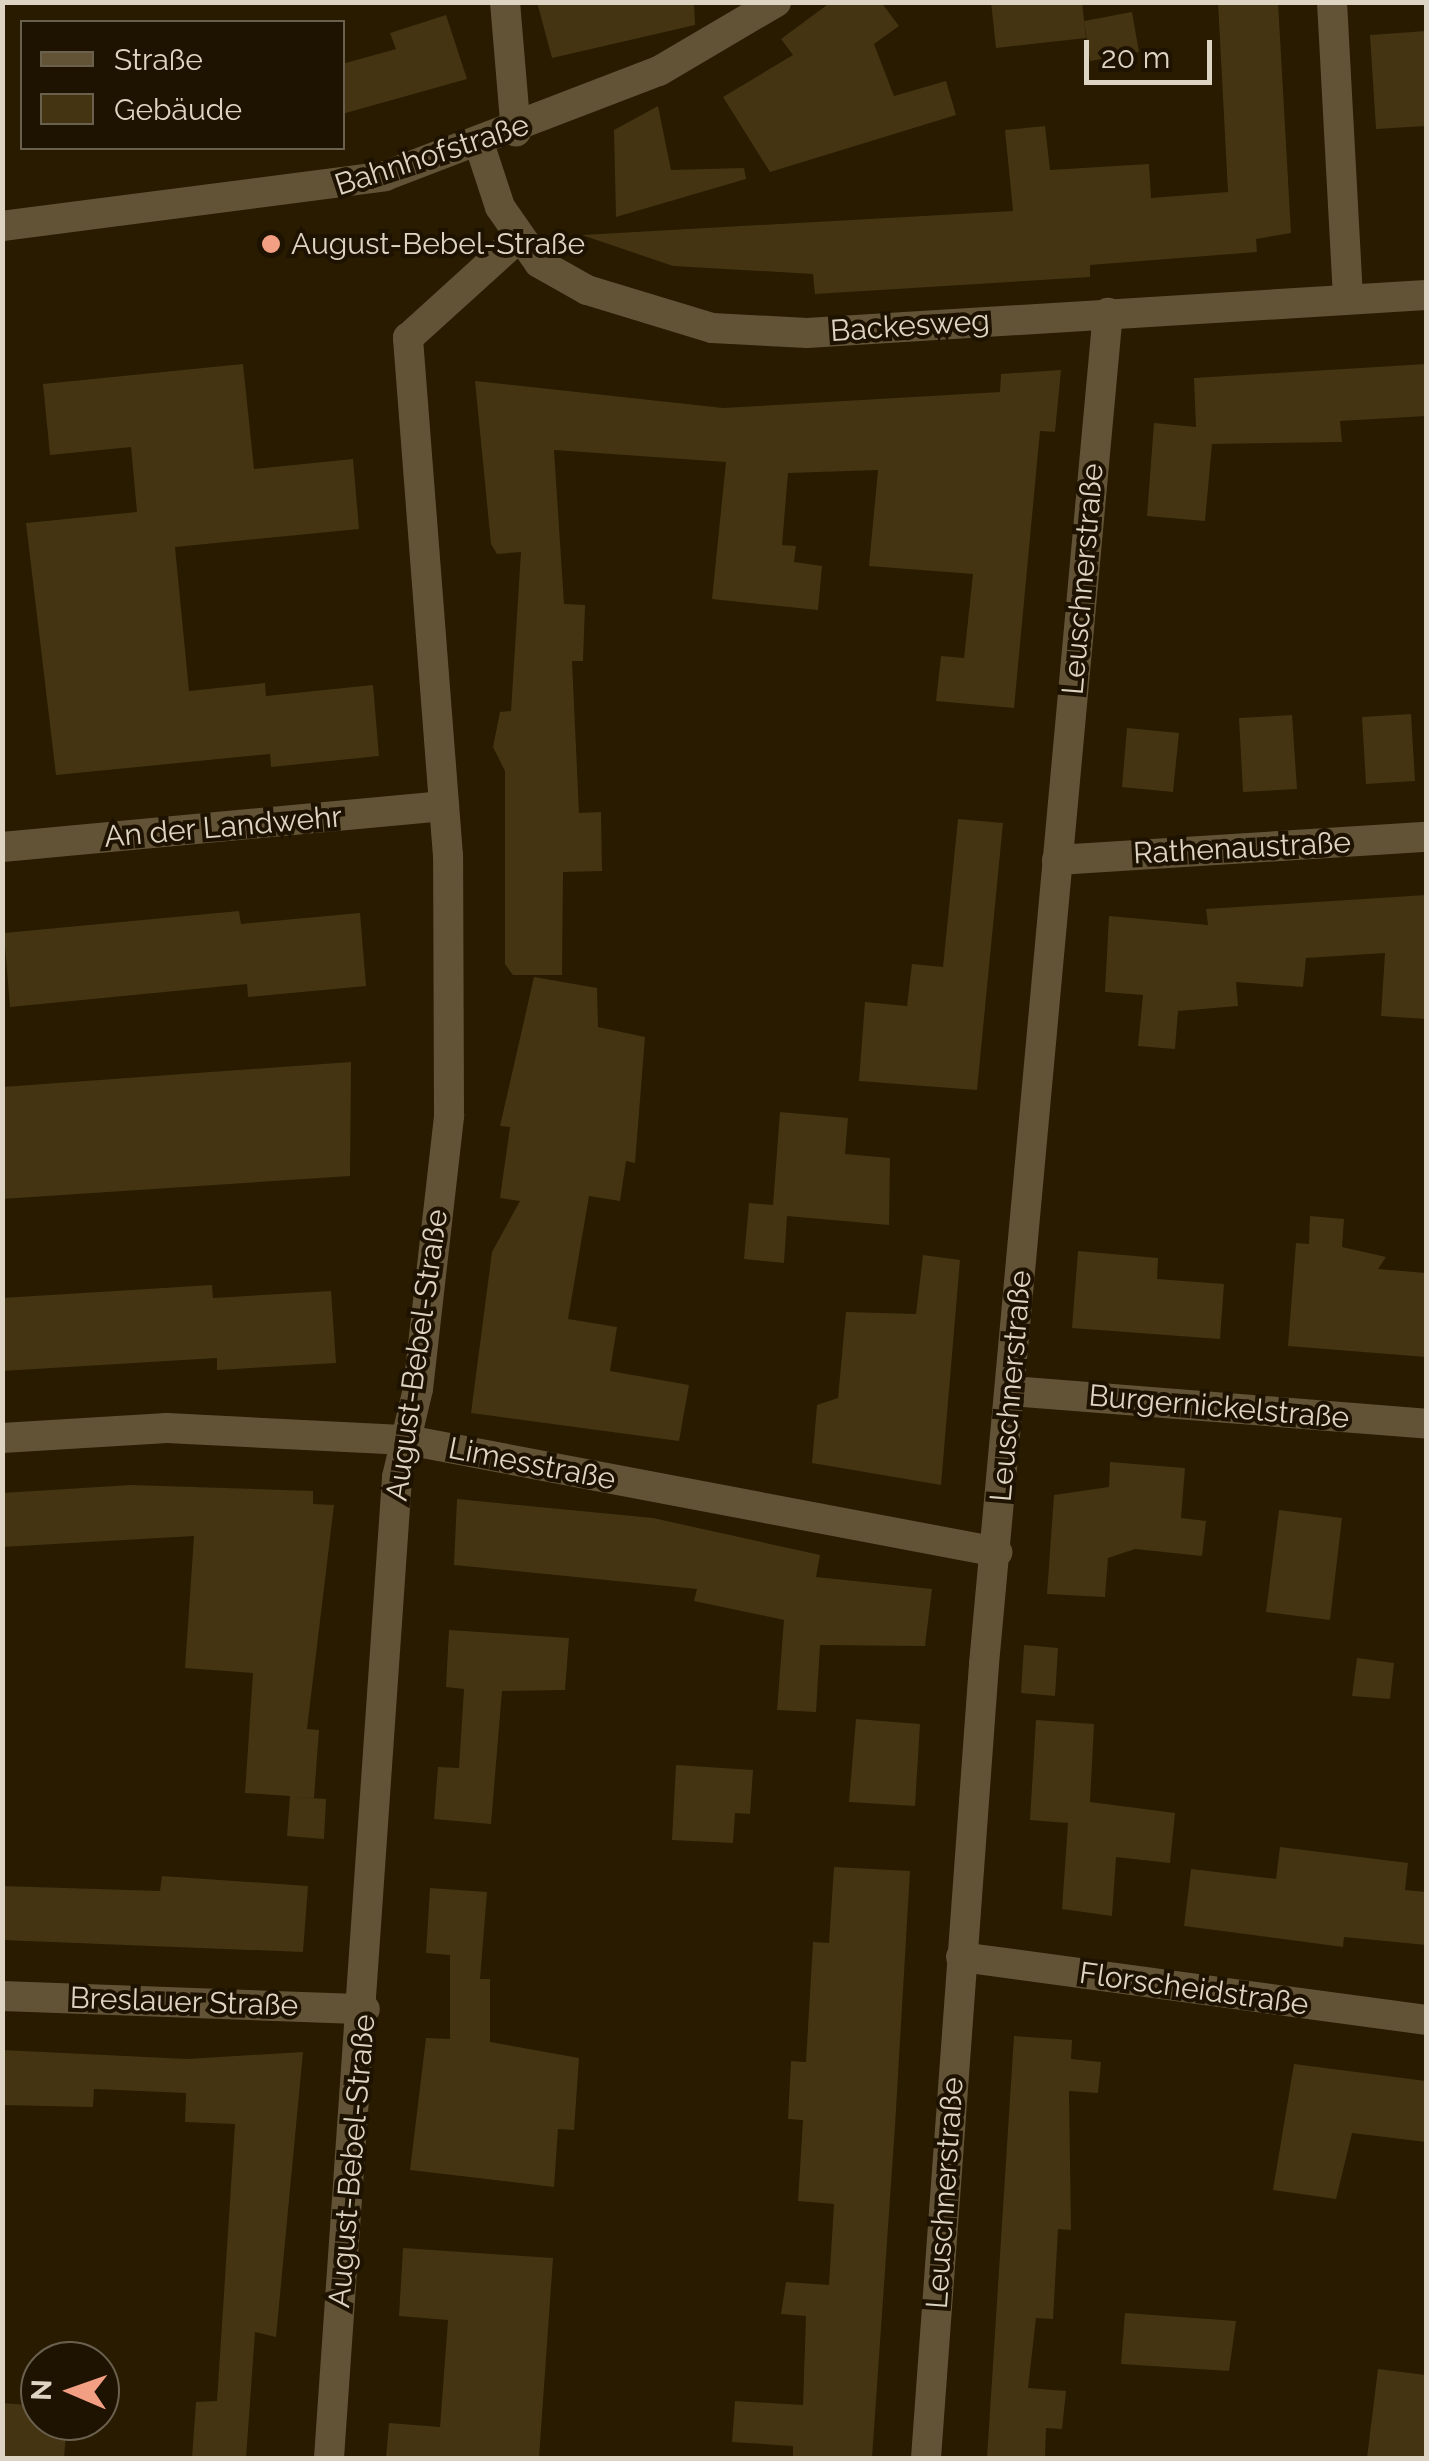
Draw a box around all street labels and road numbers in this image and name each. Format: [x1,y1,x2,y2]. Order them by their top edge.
street label: Bahnhofstraße [330,107,534,203]
street label: Backesweg [829,302,991,350]
street label: Leuschnerstraße [1055,462,1111,696]
street label: An der Landwehr [102,799,344,855]
street label: Rathenaustraße [1132,824,1352,872]
street label: August-Bebel-Straße [379,1207,455,1503]
street label: Leuschnerstraße [983,1269,1039,1503]
street label: Burgernickelstraße [1087,1378,1351,1436]
street label: Limesstraße [446,1430,618,1498]
street label: Florscheidstraße [1077,1955,1311,2023]
street label: Breslauer Straße [69,1980,299,2024]
street label: August-Bebel-Straße [321,2013,383,2309]
street label: Leuschnerstraße [919,2076,971,2310]

